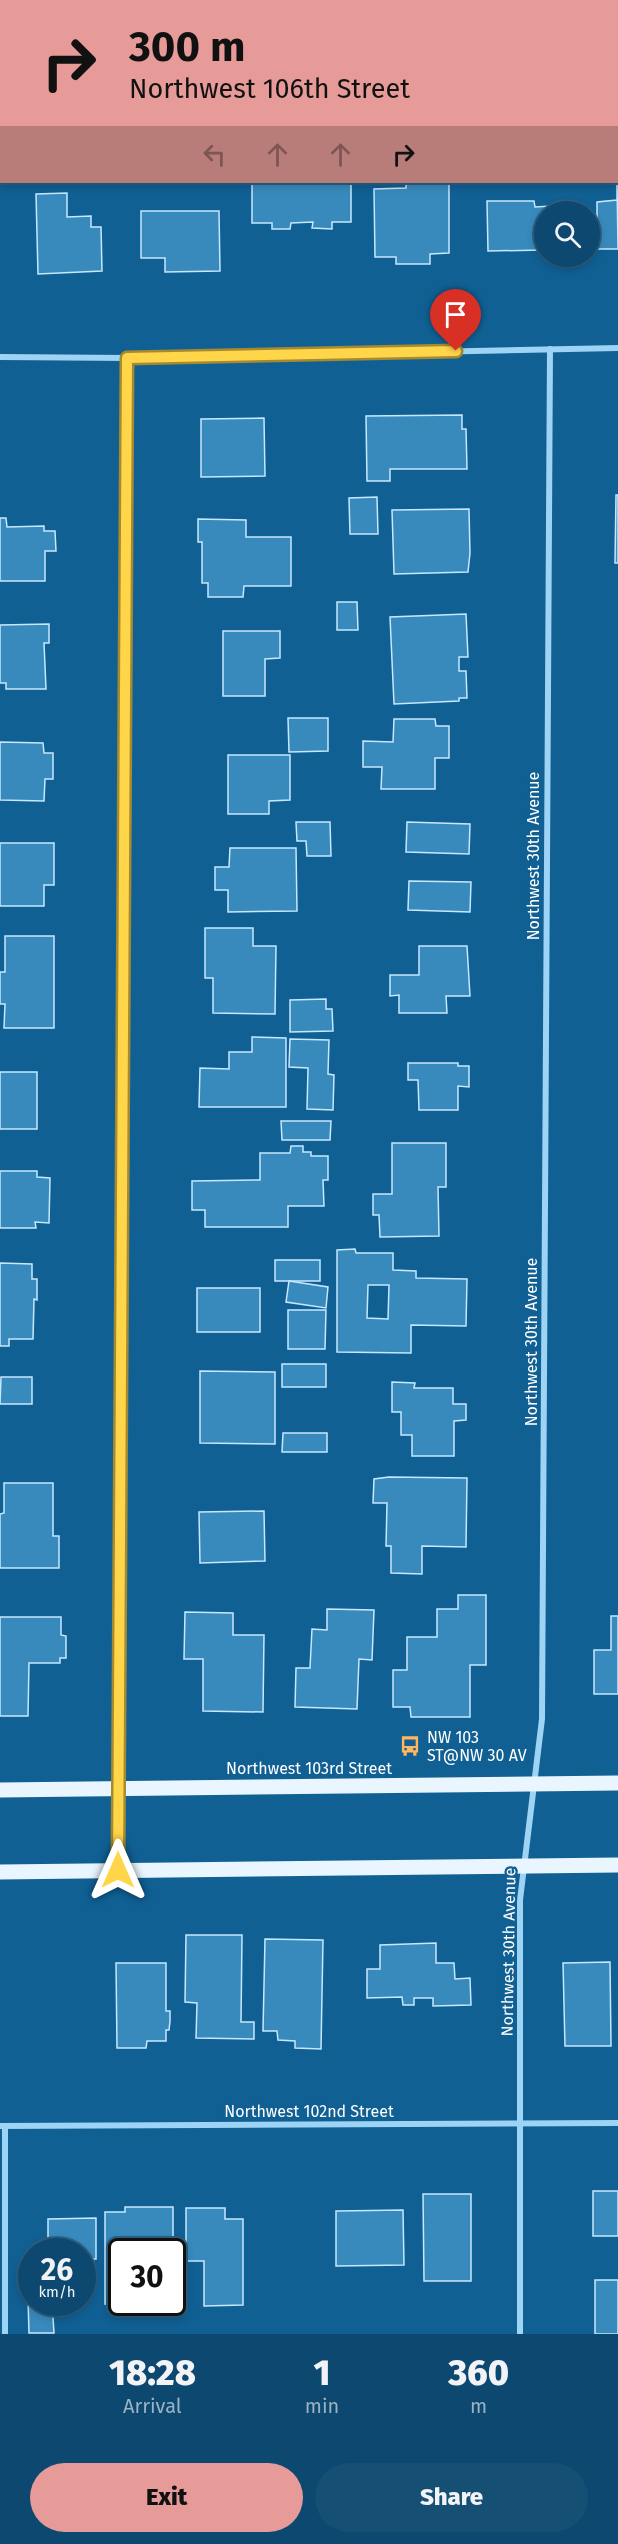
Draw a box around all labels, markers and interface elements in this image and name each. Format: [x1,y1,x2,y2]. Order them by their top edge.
text: 300 m [129,22,245,72]
icon: right [30,24,108,102]
text: Northwest 106th Street [129,73,410,105]
icon: left [198,138,231,171]
icon: ahead [261,138,294,171]
icon: ahead [324,138,357,171]
icon: right [387,138,420,171]
map controls [534,201,600,267]
button: search [534,201,600,267]
pin [430,289,481,351]
icon: arrive [439,298,472,331]
street label: Northwest 30th Avenue [524,772,543,940]
street label: Northwest 30th Avenue [522,1258,541,1426]
place label: NW 103 ST@NW 30 AV [427,1728,527,1765]
bus stop icon: NW 103 ST@NW 30 AV [398,1734,422,1758]
street label: Northwest 103rd Street [226,1759,392,1778]
position arrow [86,1838,150,1902]
street label: Northwest 30th Avenue [498,1868,519,2037]
street label: Northwest 102nd Street [224,2102,394,2121]
speed limit sign: 30 [108,2238,186,2316]
text: 26 [41,2252,73,2288]
text: km/h [38,2283,76,2301]
text: 18:28 [109,2351,196,2395]
text: 1 [314,2351,331,2395]
text: 360 [448,2351,509,2395]
text: Arrival [123,2394,182,2418]
text: min [305,2394,339,2418]
text: m [470,2394,487,2418]
button: Exit [30,2463,303,2532]
button: Share [315,2463,588,2532]

